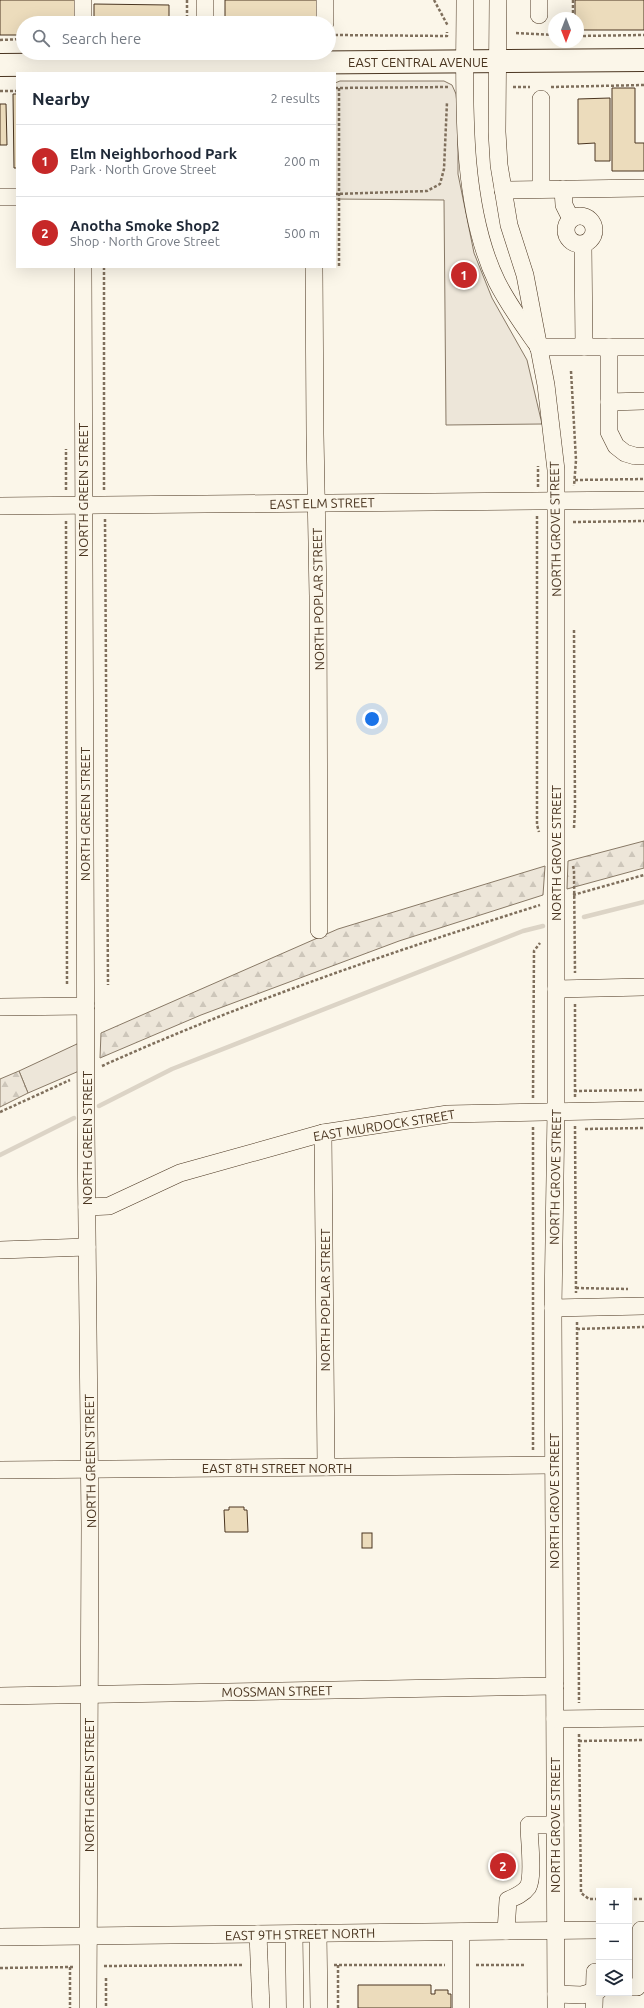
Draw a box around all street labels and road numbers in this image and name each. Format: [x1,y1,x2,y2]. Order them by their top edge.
street label: EAST CENTRAL AVENUE [348,55,488,69]
street label: NORTH GREEN STREET [76,423,90,557]
street label: NORTH GROVE STREET [547,461,563,597]
street label: EAST ELM STREET [269,495,375,511]
street label: NORTH POPLAR STREET [310,527,326,671]
street label: NORTH GREEN STREET [78,747,92,881]
street label: NORTH GROVE STREET [549,785,563,921]
street label: NORTH GREEN STREET [80,1071,94,1205]
street label: EAST MURDOCK STREET [312,1107,456,1143]
street label: NORTH GROVE STREET [547,1109,563,1245]
street label: NORTH POPLAR STREET [318,1229,332,1371]
street label: NORTH GREEN STREET [82,1394,98,1528]
street label: NORTH GROVE STREET [547,1433,561,1569]
street label: EAST 8TH STREET NORTH [202,1461,352,1475]
street label: MOSSMAN STREET [221,1683,333,1699]
street label: NORTH GREEN STREET [82,1718,96,1852]
street label: NORTH GROVE STREET [548,1757,562,1893]
street label: EAST 9TH STREET NORTH [225,1926,375,1942]

